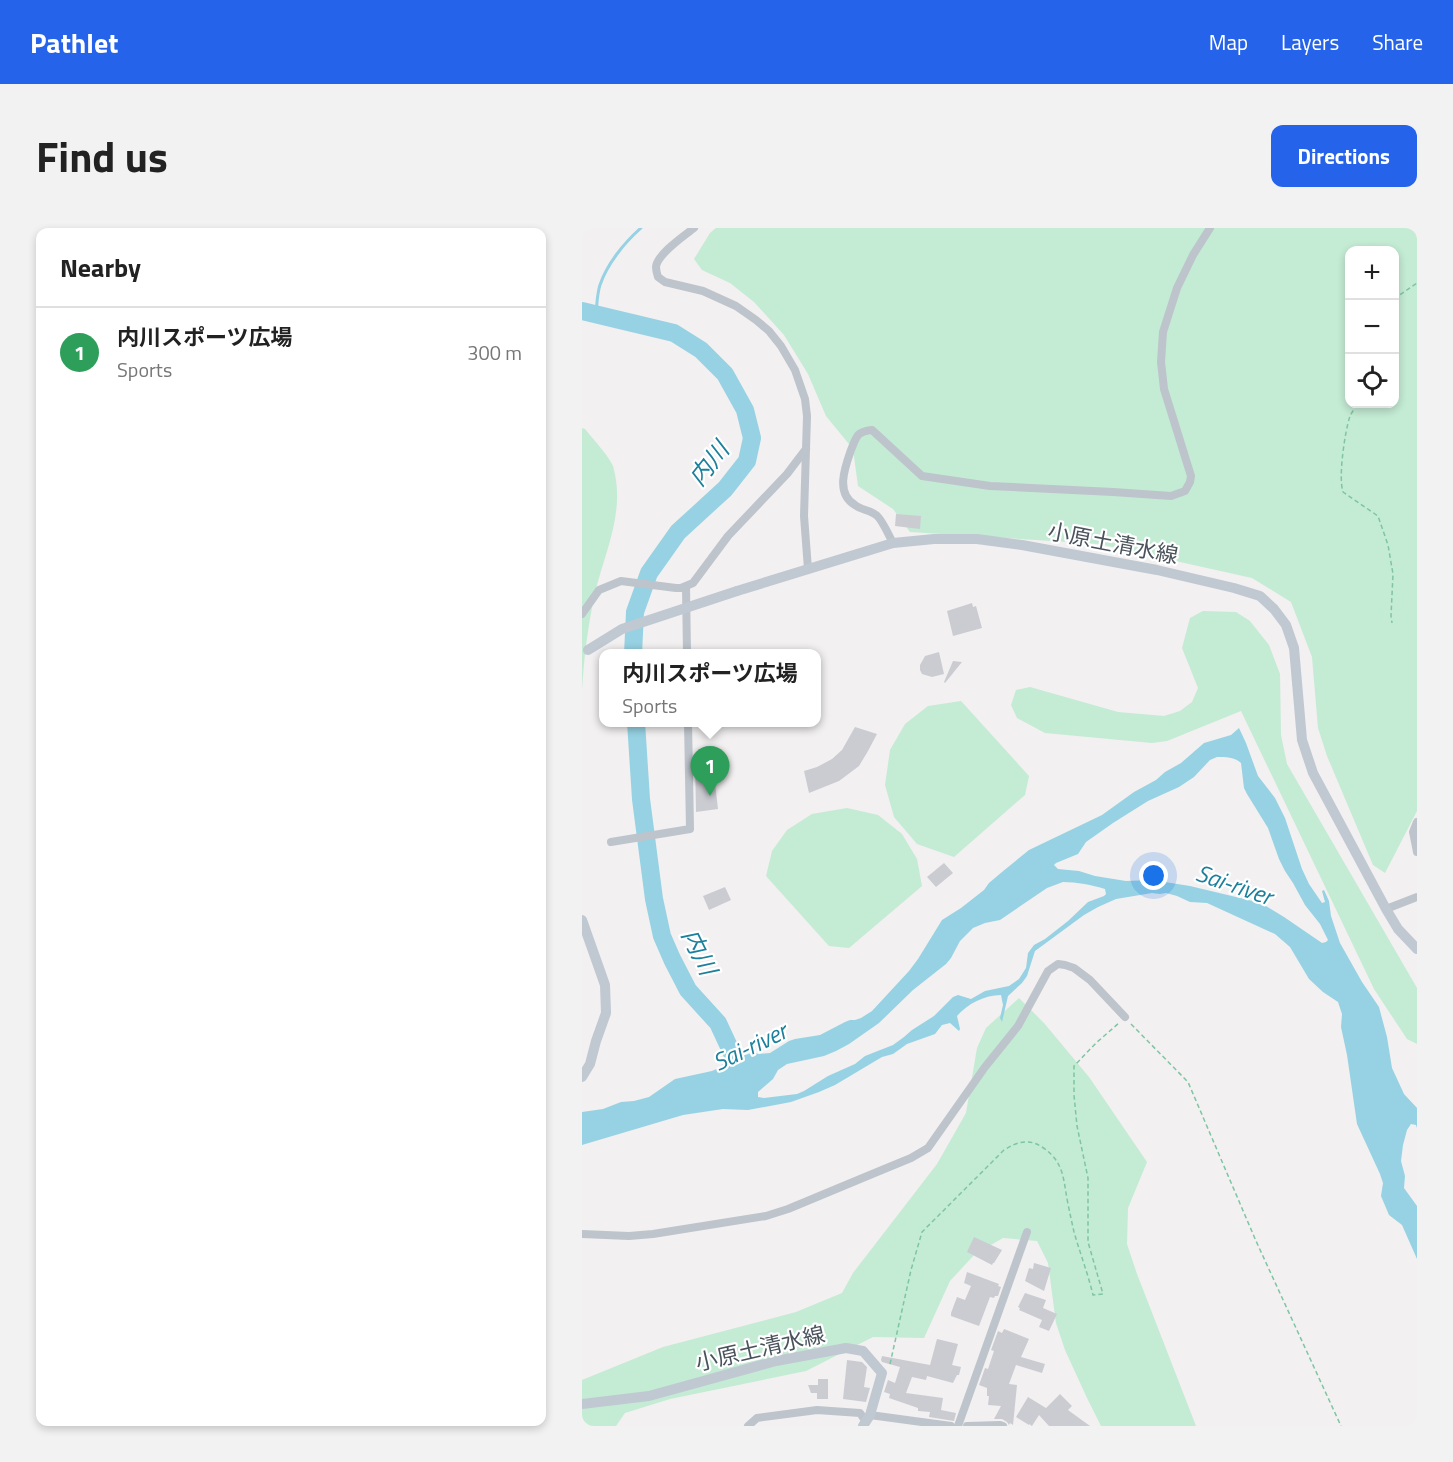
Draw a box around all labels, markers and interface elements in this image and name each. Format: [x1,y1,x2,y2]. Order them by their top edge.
text: Pathlet [30,21,118,64]
text: Map [1209,26,1248,58]
text: Layers [1281,26,1339,58]
text: Share [1372,26,1423,58]
text: Find us [36,124,168,188]
button: Directions [1271,125,1417,187]
map controls [1345,246,1399,408]
button: + [1345,246,1399,300]
text: Nearby [60,248,141,287]
button: − [1345,300,1399,354]
text: 内川スポーツ広場 [117,320,293,354]
text: 1 [74,337,85,368]
text: 300 m [467,337,522,368]
text: Sports [117,354,172,385]
button: locate [1345,354,1399,408]
water label: 内川 [679,431,739,493]
street label: 小原土清水線 [1045,514,1181,572]
popup [599,649,821,727]
text: 内川スポーツ広場 [622,656,798,690]
text: Sports [622,690,677,721]
pin: 1 [690,746,730,796]
water label: Sai-river [1191,854,1281,915]
your location [1139,861,1168,890]
water label: 内川 [673,922,728,984]
water label: Sai-river [706,1011,796,1080]
street label: 小原土清水線 [692,1317,828,1379]

